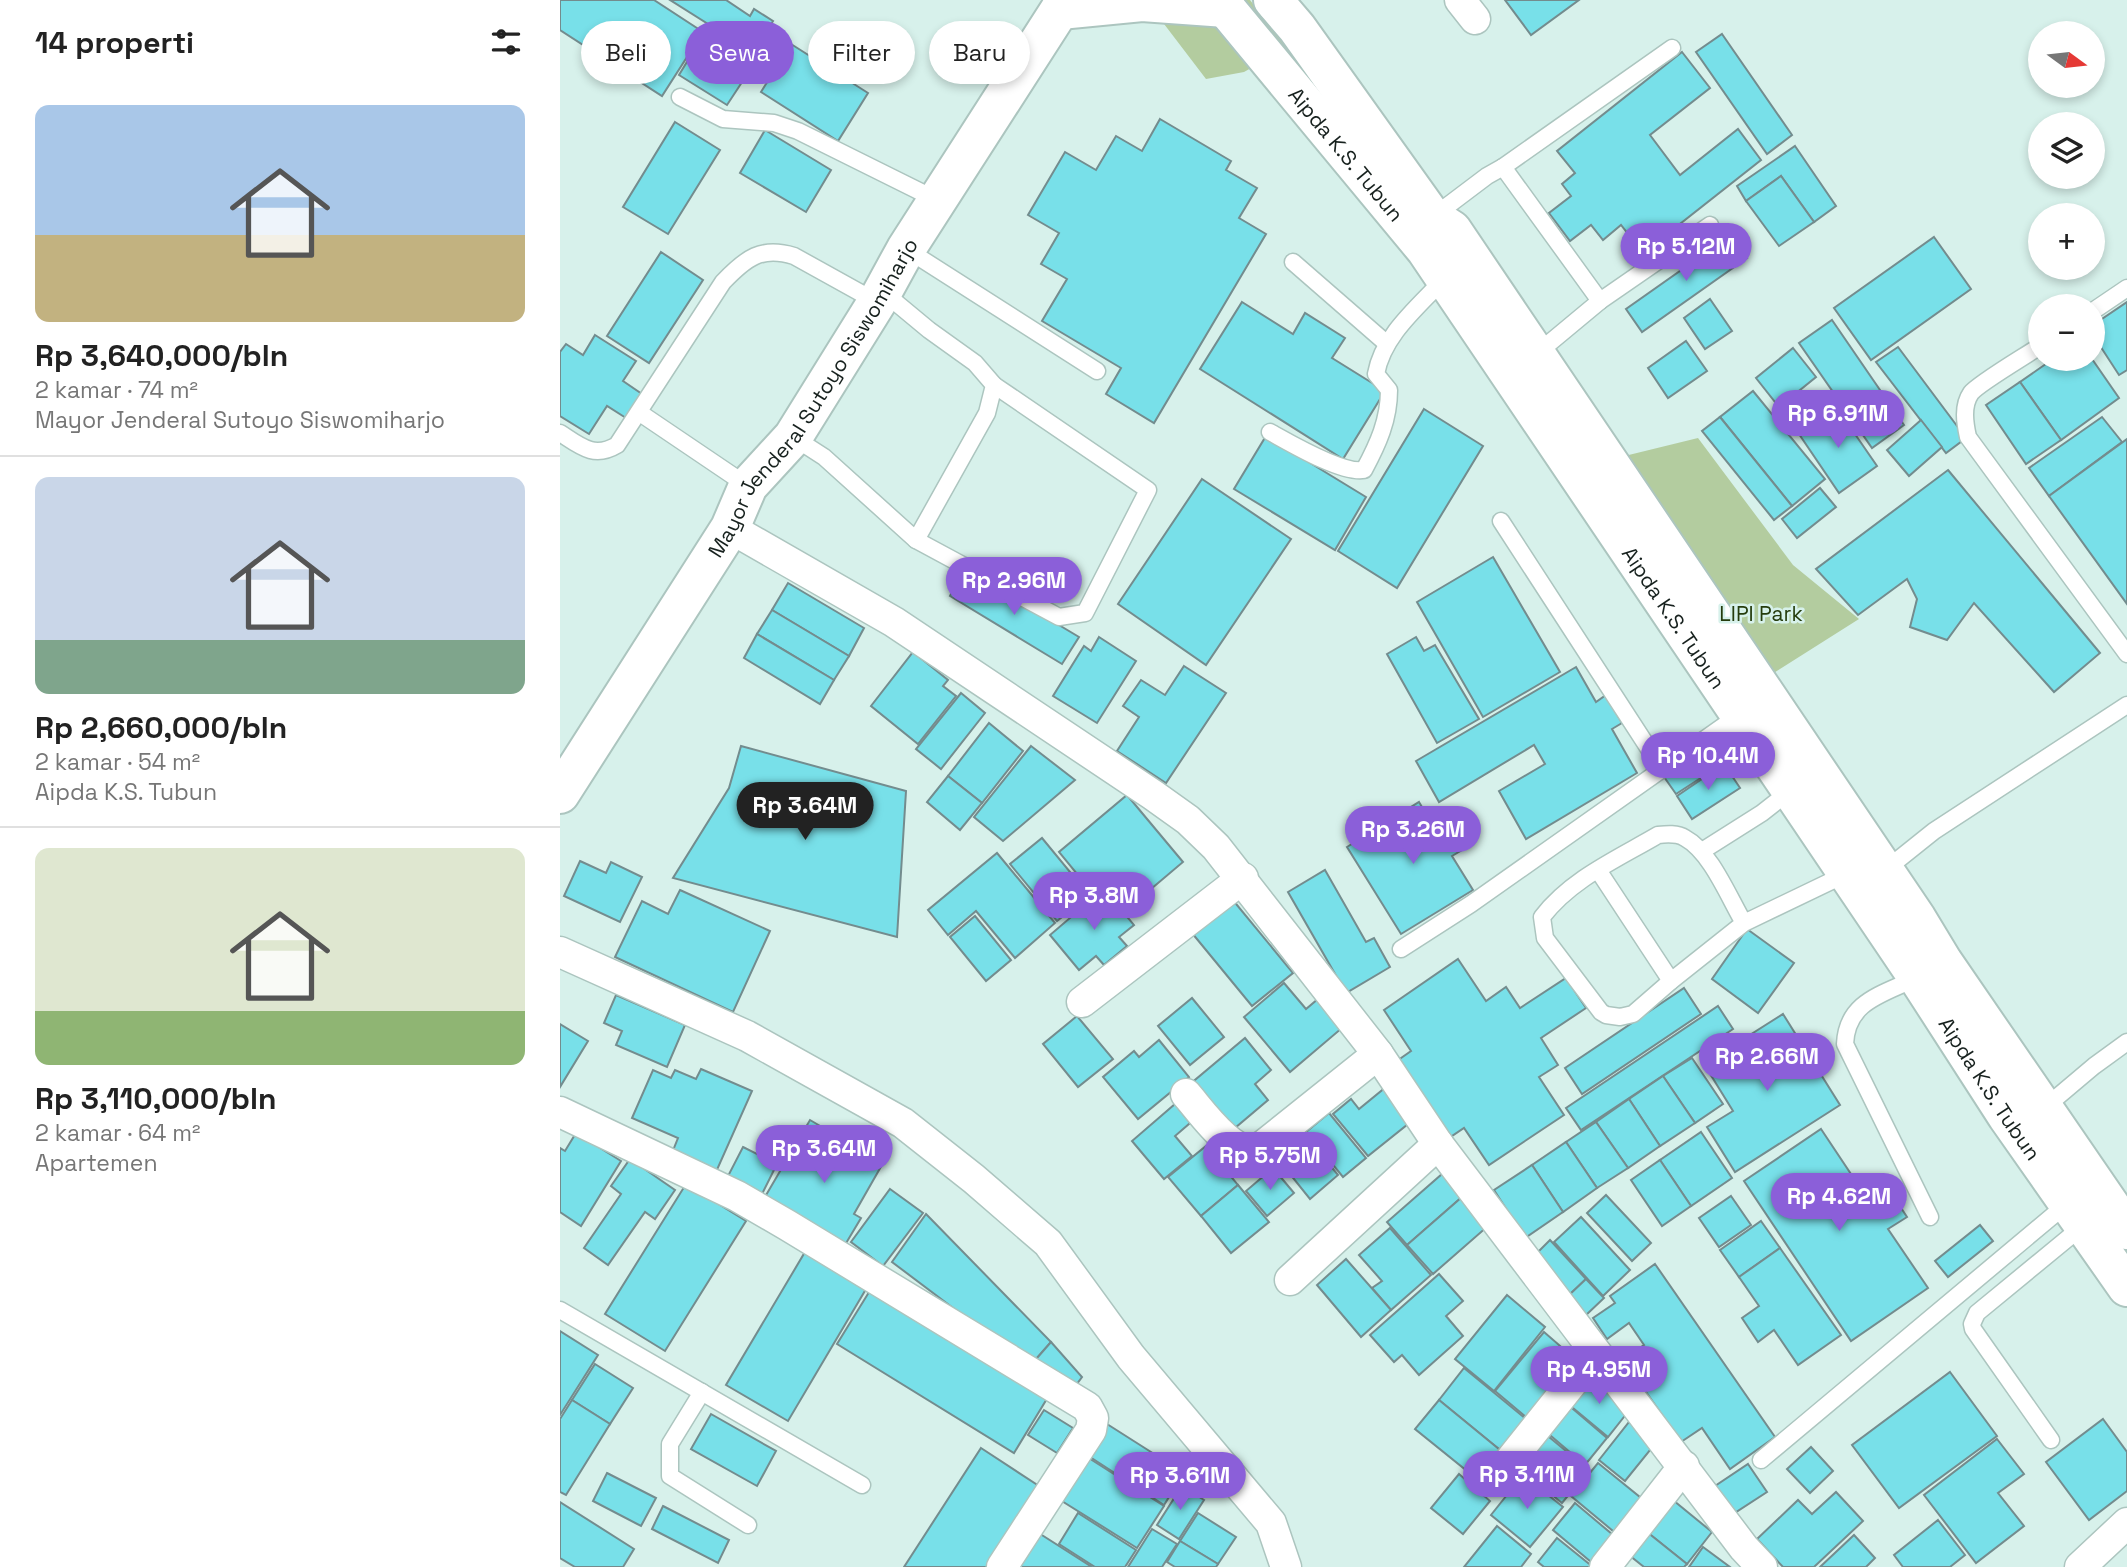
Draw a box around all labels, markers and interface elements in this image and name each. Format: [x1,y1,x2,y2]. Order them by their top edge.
chip: Beli [581,21,671,84]
chip: Sewa [685,21,794,84]
chip: Filter [808,21,915,84]
chip: Baru [929,21,1030,84]
north arrow [2028,21,2105,98]
map controls [2028,21,2105,371]
text: 14 properti [35,23,194,62]
icon: filters [487,23,525,61]
street label: Aipda K.S. Tubun [1283,81,1410,227]
button: layers [2028,112,2105,189]
icon: home [217,150,343,276]
button: + [2028,203,2105,280]
pin: Rp 5.12M [1614,224,1758,283]
text: Rp 5.12M [1637,231,1735,261]
street label: Mayor Jenderal Sutoyo Siswomiharjo [701,232,923,562]
button: − [2028,294,2105,371]
text: Rp 3,640,000/bln [35,336,288,375]
text: 2 kamar · 74 m² [35,375,198,405]
pin: Rp 6.91M [1766,391,1910,450]
text: Rp 6.91M [1788,398,1888,428]
text: Mayor Jenderal Sutoyo Siswomiharjo [35,405,445,435]
icon: home [217,522,343,648]
street label: Aipda K.S. Tubun [1617,541,1732,694]
pin: Rp 2.96M [942,558,1086,617]
text: Rp 2.96M [962,565,1066,595]
park label: LIPI Park [1719,600,1803,627]
text: Rp 2,660,000/bln [35,708,287,747]
pin: Rp 10.4M [1636,732,1780,792]
text: Rp 10.4M [1657,740,1759,770]
text: 2 kamar · 54 m² [35,747,200,777]
text: Aipda K.S. Tubun [35,777,217,807]
pin: Rp 3.64M [733,782,877,842]
text: Rp 3.64M [753,790,857,820]
pin: Rp 3.26M [1341,806,1485,866]
text: Rp 3.26M [1361,814,1465,844]
pin: Rp 3.8M [1029,872,1159,932]
text: Rp 3.8M [1049,880,1139,910]
icon: home [217,893,343,1019]
street label: Aipda K.S. Tubun [1933,1012,2047,1165]
pin: Rp 2.66M [1695,1034,1839,1093]
text: Rp 2.66M [1715,1041,1819,1071]
text: Rp 3,110,000/bln [35,1079,276,1118]
text: 2 kamar · 64 m² [35,1118,200,1148]
pin: Rp 3.64M [752,1126,896,1185]
pin: Rp 5.75M [1198,1132,1342,1192]
text: Rp 3.64M [772,1133,876,1163]
text: Rp 5.75M [1219,1140,1321,1170]
text: Apartemen [35,1148,157,1178]
pin: Rp 4.62M [1767,1174,1911,1233]
text: Rp 4.62M [1787,1181,1891,1211]
pin: Rp 4.95M [1527,1346,1671,1406]
text: Rp 4.95M [1547,1354,1651,1384]
pin: Rp 3.61M [1108,1452,1252,1512]
pin: Rp 3.11M [1455,1452,1599,1511]
text: Rp 3.11M [1479,1459,1575,1489]
text: Rp 3.61M [1130,1460,1230,1490]

